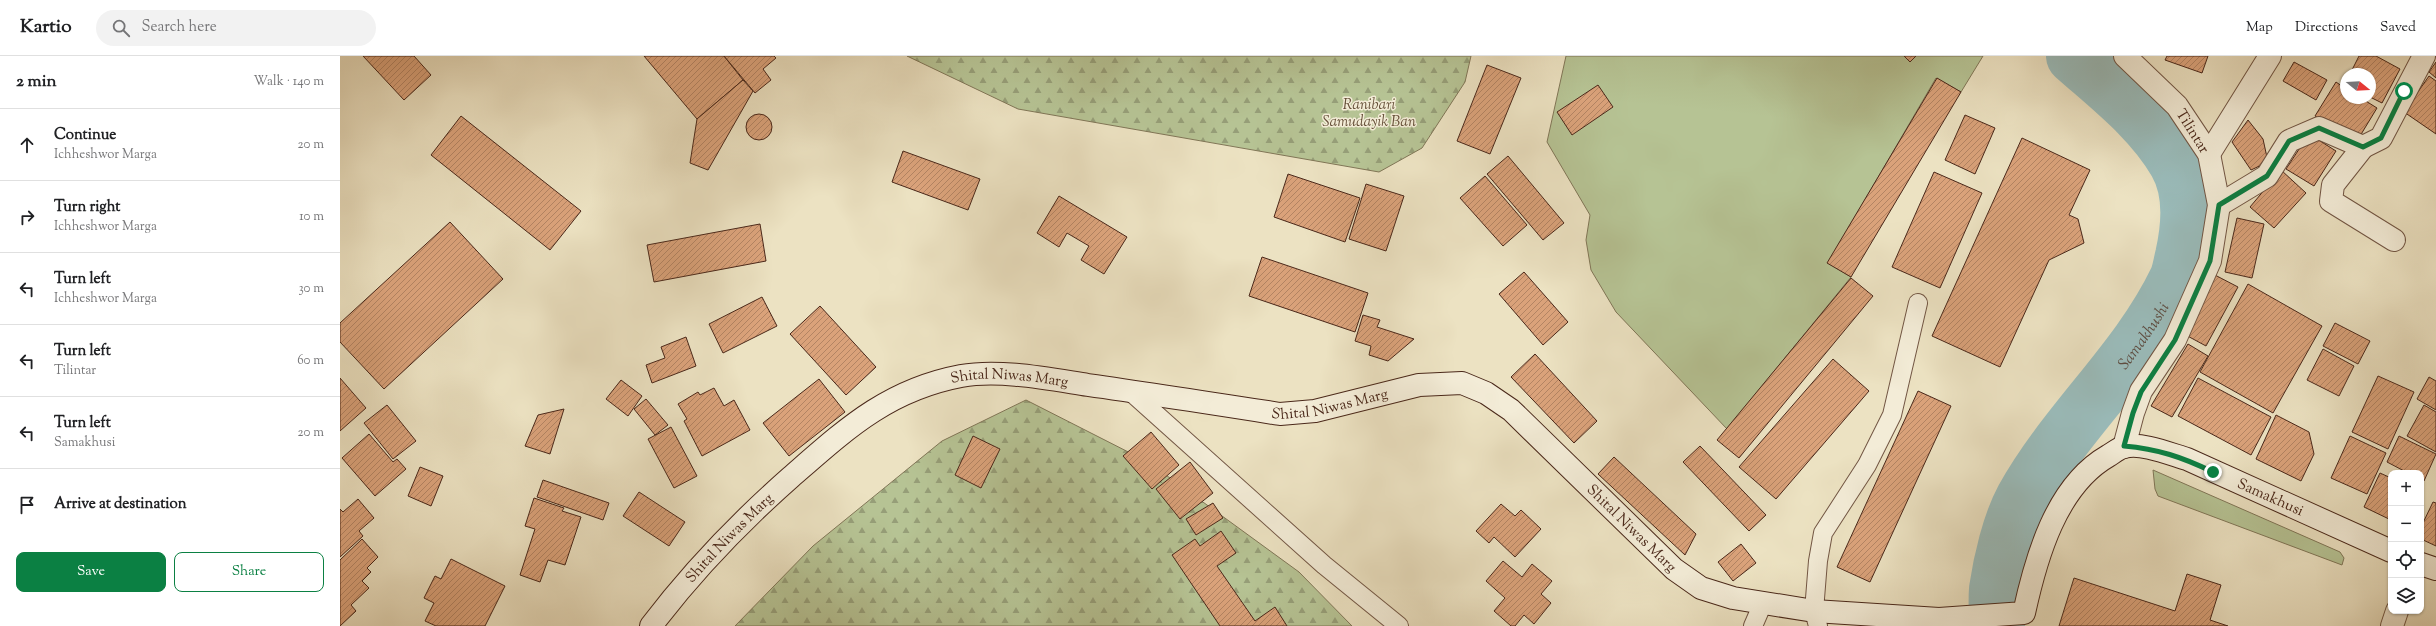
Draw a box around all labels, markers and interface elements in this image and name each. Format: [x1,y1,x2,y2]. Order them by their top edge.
search box [96,10,376,46]
text: Kartio [20,14,72,41]
icon: search [110,17,132,39]
text: Search here [142,17,217,38]
text: Map [2246,18,2273,38]
text: Directions [2295,18,2358,38]
text: Saved [2380,18,2416,38]
north arrow [2340,68,2376,104]
text: 2 min [16,70,57,94]
text: Walk · 140 m [253,73,324,91]
route start [2395,82,2413,100]
park label: Ranibari Samudayik Ban [1322,95,1416,133]
street label: Tilintar [2170,106,2214,158]
text: Continue [54,125,116,146]
icon: ahead [16,134,38,156]
text: 20 m [298,136,324,154]
text: Ichheshwor Marga [54,146,157,164]
text: Turn right [54,197,120,218]
icon: right [16,206,38,228]
text: 10 m [299,208,324,226]
text: Ichheshwor Marga [54,218,157,236]
text: Turn left [54,269,111,290]
icon: left [16,278,38,300]
text: 30 m [298,280,324,298]
text: Ichheshwor Marga [54,290,157,308]
water label: Samakhushi [2113,299,2176,375]
text: Turn left [54,341,111,362]
icon: left [16,350,38,372]
text: 60 m [297,352,324,370]
text: Tilintar [54,362,96,380]
street label: Shital Niwas Marg [949,365,1070,394]
street label: Shital Niwas Marg [1270,384,1390,426]
text: Turn left [54,413,111,434]
icon: left [16,422,38,444]
text: 20 m [298,424,324,442]
text: Samakhusi [54,434,115,452]
route end [2204,463,2222,481]
map controls [2388,470,2424,614]
button: + [2388,470,2424,506]
street label: Samakhusi [2233,474,2307,522]
street label: Shital Niwas Marg [1581,480,1681,578]
street label: Shital Niwas Marg [681,489,779,588]
icon: arrive [16,494,38,516]
text: Arrive at destination [54,494,187,515]
button: − [2388,506,2424,542]
button: locate [2388,542,2424,578]
button: Save [16,552,166,592]
button: Share [174,552,324,592]
button: layers [2388,578,2424,614]

